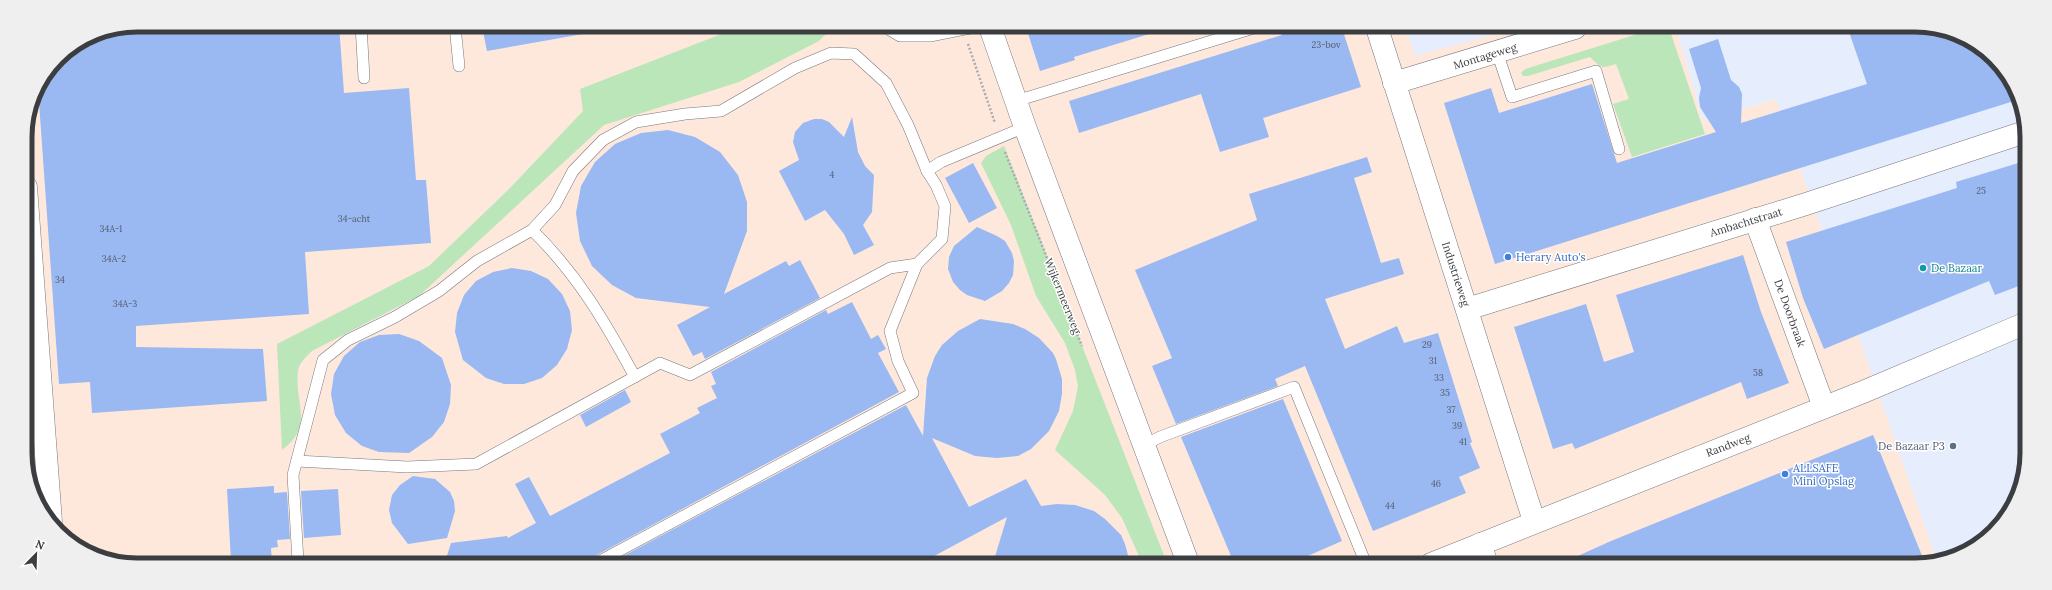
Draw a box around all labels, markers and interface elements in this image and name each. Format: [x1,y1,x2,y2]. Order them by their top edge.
house number: 23-bov [1311,39,1341,50]
street label: Montageweg [1452,39,1519,72]
house number: 4 [830,169,835,180]
house number: 25 [1976,185,1986,196]
street label: Ambachtstraat [1707,204,1785,240]
house number: 34-acht [338,213,371,224]
house number: 34A-1 [100,223,122,234]
street label: Industrieweg [1439,240,1473,309]
place label: Herary Auto's [1516,250,1586,264]
marker: Herary Auto's [1503,252,1513,262]
house number: 34A-2 [102,253,126,264]
street label: Wijkermeerweg [1041,256,1085,337]
place label: De Bazaar [1931,261,1983,275]
marker: De Bazaar [1918,263,1928,273]
house number: 34 [55,274,65,285]
street label: De Doorbraak [1771,277,1809,349]
house number: 34A-3 [113,298,137,309]
house number: 29 [1422,339,1432,350]
house number: 31 [1429,355,1437,366]
house number: 58 [1753,367,1763,378]
house number: 33 [1434,372,1444,383]
house number: 35 [1440,387,1450,398]
house number: 37 [1447,404,1455,415]
house number: 39 [1452,420,1462,431]
street label: Randweg [1704,430,1753,460]
house number: 41 [1459,436,1467,447]
place label: De Bazaar P3 [1878,439,1945,453]
marker: De Bazaar P3 [1948,441,1958,451]
place label: ALLSAFE Mini Opslag [1792,461,1855,488]
marker: ALLSAFE Mini Opslag [1780,469,1790,479]
house number: 46 [1431,478,1441,489]
house number: 44 [1385,500,1395,511]
north arrow [16,534,56,574]
text: N [33,537,47,553]

